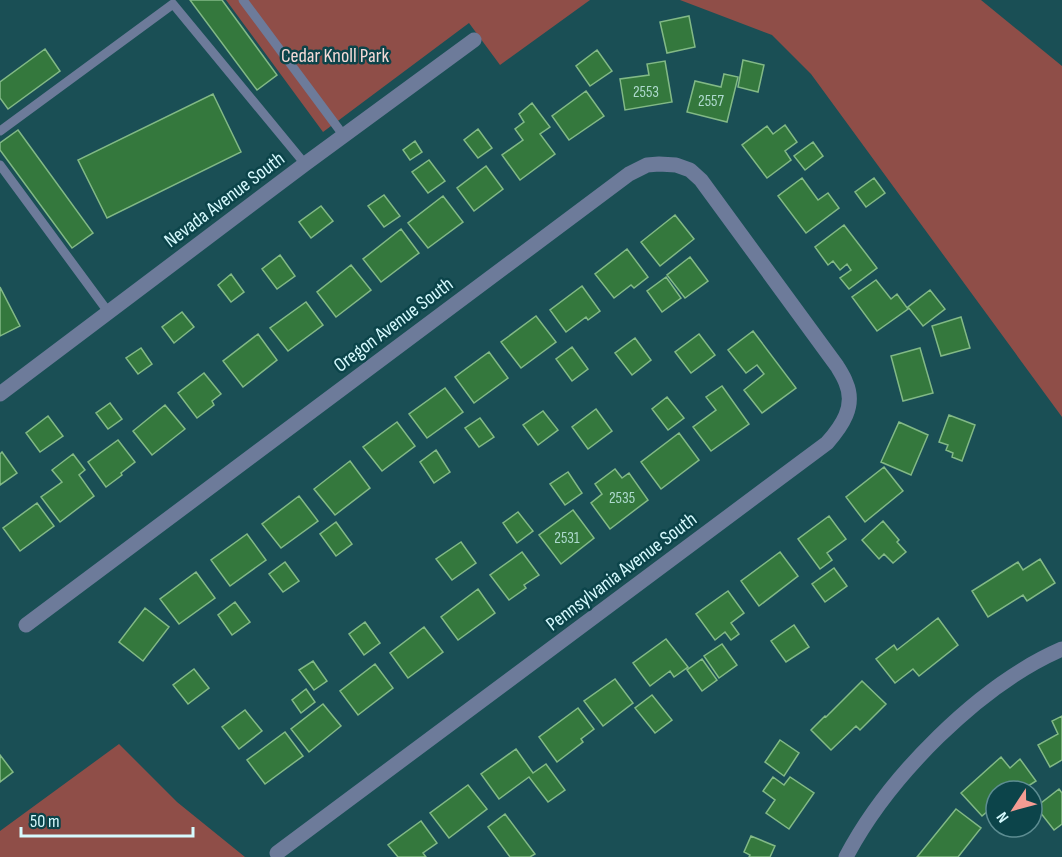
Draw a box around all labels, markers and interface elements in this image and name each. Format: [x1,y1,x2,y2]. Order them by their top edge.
park label: Cedar Knoll Park [281,44,389,68]
house number: 2553 [633,83,659,102]
house number: 2557 [698,92,724,111]
street label: Nevada Avenue South [160,147,289,253]
street label: Oregon Avenue South [329,272,458,377]
house number: 2535 [609,489,635,508]
street label: Pennsylvania Avenue South [542,507,702,636]
house number: 2531 [554,529,580,548]
north arrow [984,779,1044,839]
scale bar [21,800,194,838]
text: N [993,808,1013,826]
text: 50 m [30,811,60,832]

